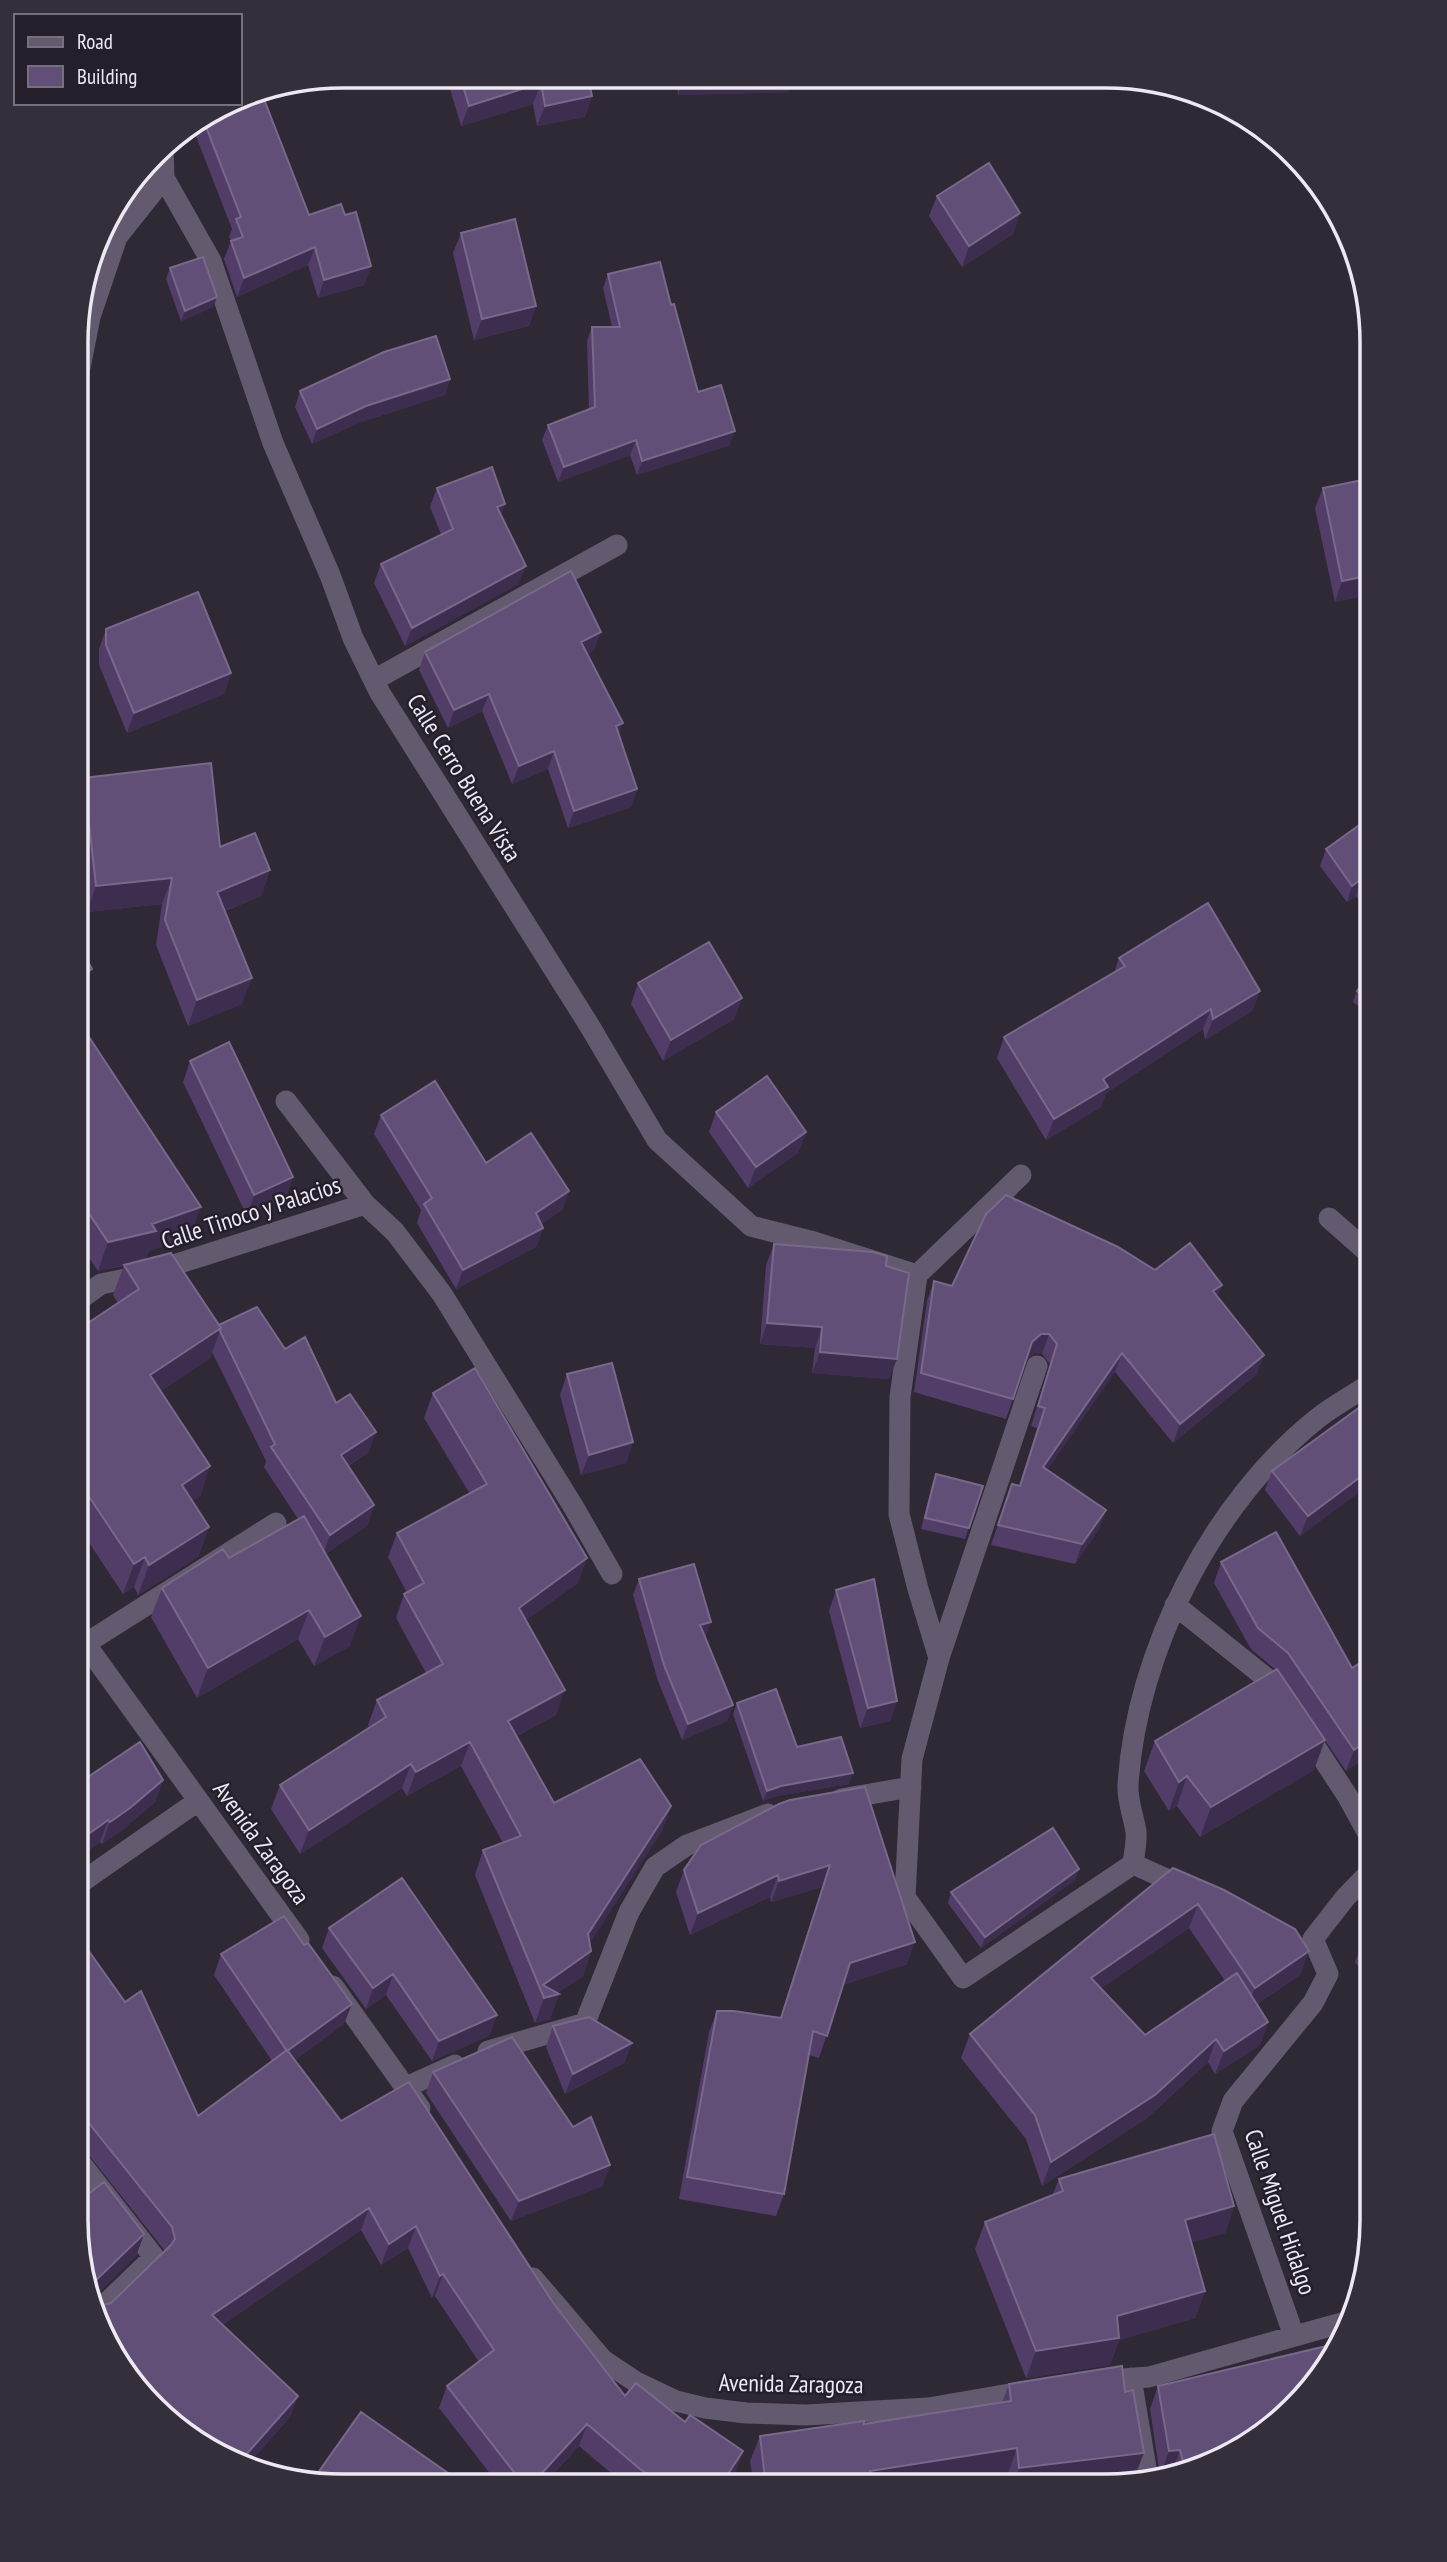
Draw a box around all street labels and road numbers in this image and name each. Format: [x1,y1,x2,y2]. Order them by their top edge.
street label: Calle Cerro Buena Vista [400,688,528,867]
street label: Calle Tinoco y Palacios [157,1169,344,1256]
street label: Avenida Zaragoza [206,1775,317,1910]
street label: Calle Miguel Hidalgo [1238,2125,1323,2299]
street label: Avenida Zaragoza [718,2367,864,2400]

